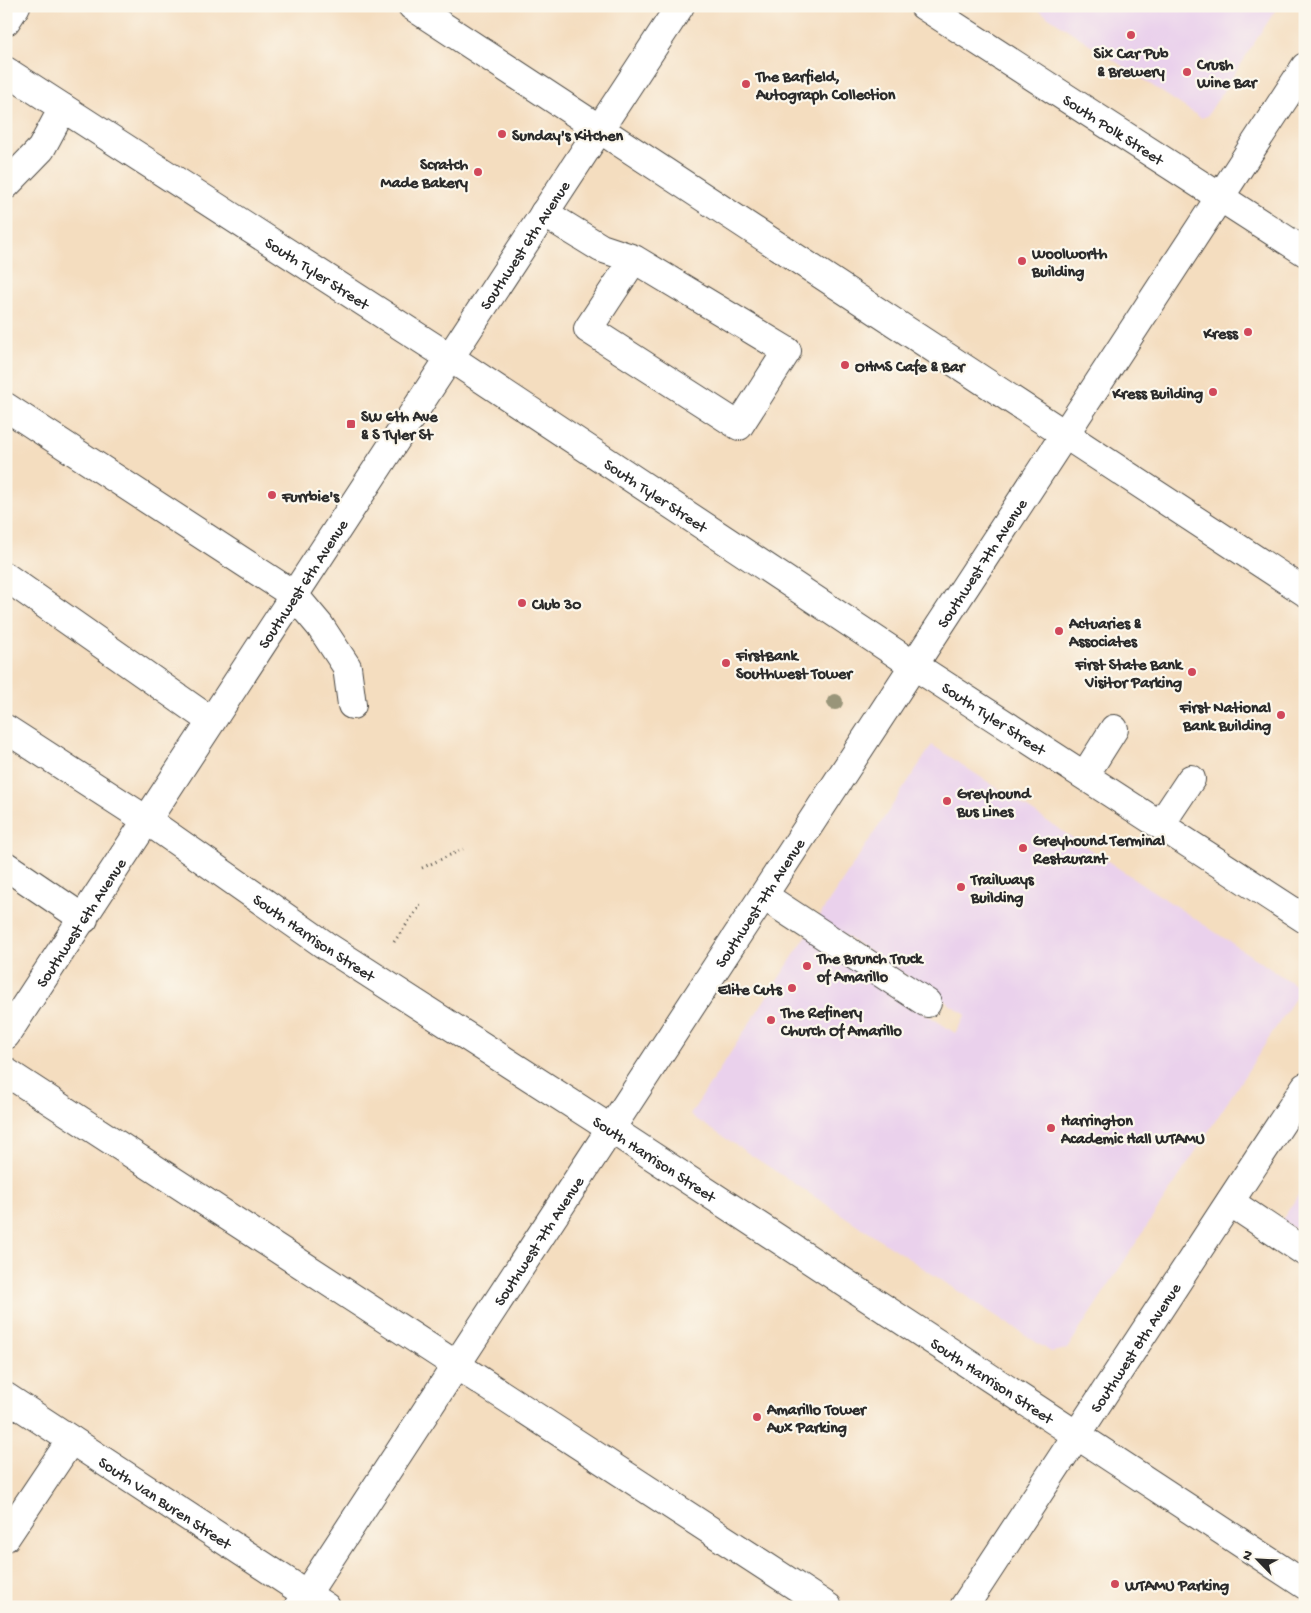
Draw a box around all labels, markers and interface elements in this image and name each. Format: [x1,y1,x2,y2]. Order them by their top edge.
marker: Six Car Pub & Brewery [1125,29,1137,41]
place label: Six Car Pub & Brewery [1094,46,1169,83]
place label: Crush Wine Bar [1196,57,1259,94]
marker: Crush Wine Bar [1181,66,1193,78]
place label: The Barfield, Autograph Collection [754,68,896,106]
marker: The Barfield, Autograph Collection [740,78,752,90]
street label: South Polk Street [1058,92,1167,172]
marker: Sunday's Kitchen [496,128,508,140]
place label: Sunday's Kitchen [512,128,624,147]
place label: Scratch Made Bakery [381,157,468,194]
marker: Scratch Made Bakery [472,166,484,178]
street label: Southwest 6th Avenue [478,178,576,315]
street label: South Tyler Street [260,235,373,317]
place label: Woolworth Building [1031,246,1108,283]
marker: Woolworth Building [1016,255,1028,267]
place label: Kress [1202,326,1239,345]
marker: Kress [1242,326,1254,338]
place label: OHMS Cafe & Bar [855,358,967,378]
marker: OHMS Cafe & Bar [839,359,851,371]
place label: Kress Building [1111,386,1203,405]
marker: Kress Building [1207,386,1219,398]
place label: SW 6th Ave & S Tyler St [361,409,438,446]
marker: SW 6th Ave & S Tyler St [345,418,357,430]
street label: South Tyler Street [599,456,711,539]
marker: Furrbie's [266,489,278,501]
place label: Furrbie's [281,489,340,508]
street label: Southwest 7th Avenue [935,496,1034,633]
street label: Southwest 6th Avenue [256,516,354,653]
marker: Club 30 [516,597,528,609]
place label: Club 30 [531,597,581,616]
place label: Actuaries & Associates [1068,616,1142,653]
marker: Actuaries & Associates [1053,625,1065,637]
place label: FirstBank Southwest Tower [735,648,854,685]
marker: FirstBank Southwest Tower [720,657,732,669]
place label: First State Bank Visitor Parking [1074,657,1184,694]
marker: First State Bank Visitor Parking [1186,666,1198,678]
street label: South Tyler Street [937,680,1049,762]
place label: First National Bank Building [1179,700,1271,737]
marker: First National Bank Building [1275,709,1287,721]
place label: Greyhound Bus Lines [956,786,1032,823]
marker: Greyhound Bus Lines [941,795,953,807]
place label: Greyhound Terminal Restaurant [1032,833,1165,870]
street label: Southwest 7th Avenue [713,835,811,972]
marker: Greyhound Terminal Restaurant [1017,842,1029,854]
street label: Southwest 6th Avenue [34,855,132,992]
place label: Trailways Building [969,872,1035,909]
marker: Trailways Building [955,881,967,893]
street label: South Harrison Street [248,891,379,988]
place label: The Brunch Truck of Amarillo [815,951,924,988]
marker: The Brunch Truck of Amarillo [801,960,813,972]
place label: Elite Cuts [718,982,783,1001]
marker: Elite Cuts [786,982,798,994]
place label: The Refinery Church Of Amarillo [779,1004,902,1042]
marker: The Refinery Church Of Amarillo [765,1014,777,1026]
place label: Harrington Academic Hall WTAMU [1060,1113,1206,1150]
street label: South Harrison Street [588,1114,719,1209]
marker: Harrington Academic Hall WTAMU [1045,1122,1057,1134]
street label: Southwest 7th Avenue [491,1173,590,1311]
street label: Southwest 8th Avenue [1088,1280,1187,1417]
street label: South Harrison Street [926,1335,1057,1431]
place label: Amarillo Tower Aux Parking [766,1402,868,1439]
marker: Amarillo Tower Aux Parking [751,1411,763,1423]
street label: South Van Buren Street [94,1454,235,1556]
north arrow [1234,1536,1284,1586]
text: N [1239,1548,1258,1563]
marker: WTAMU Parking [1109,1578,1121,1590]
place label: WTAMU Parking [1124,1578,1229,1597]

